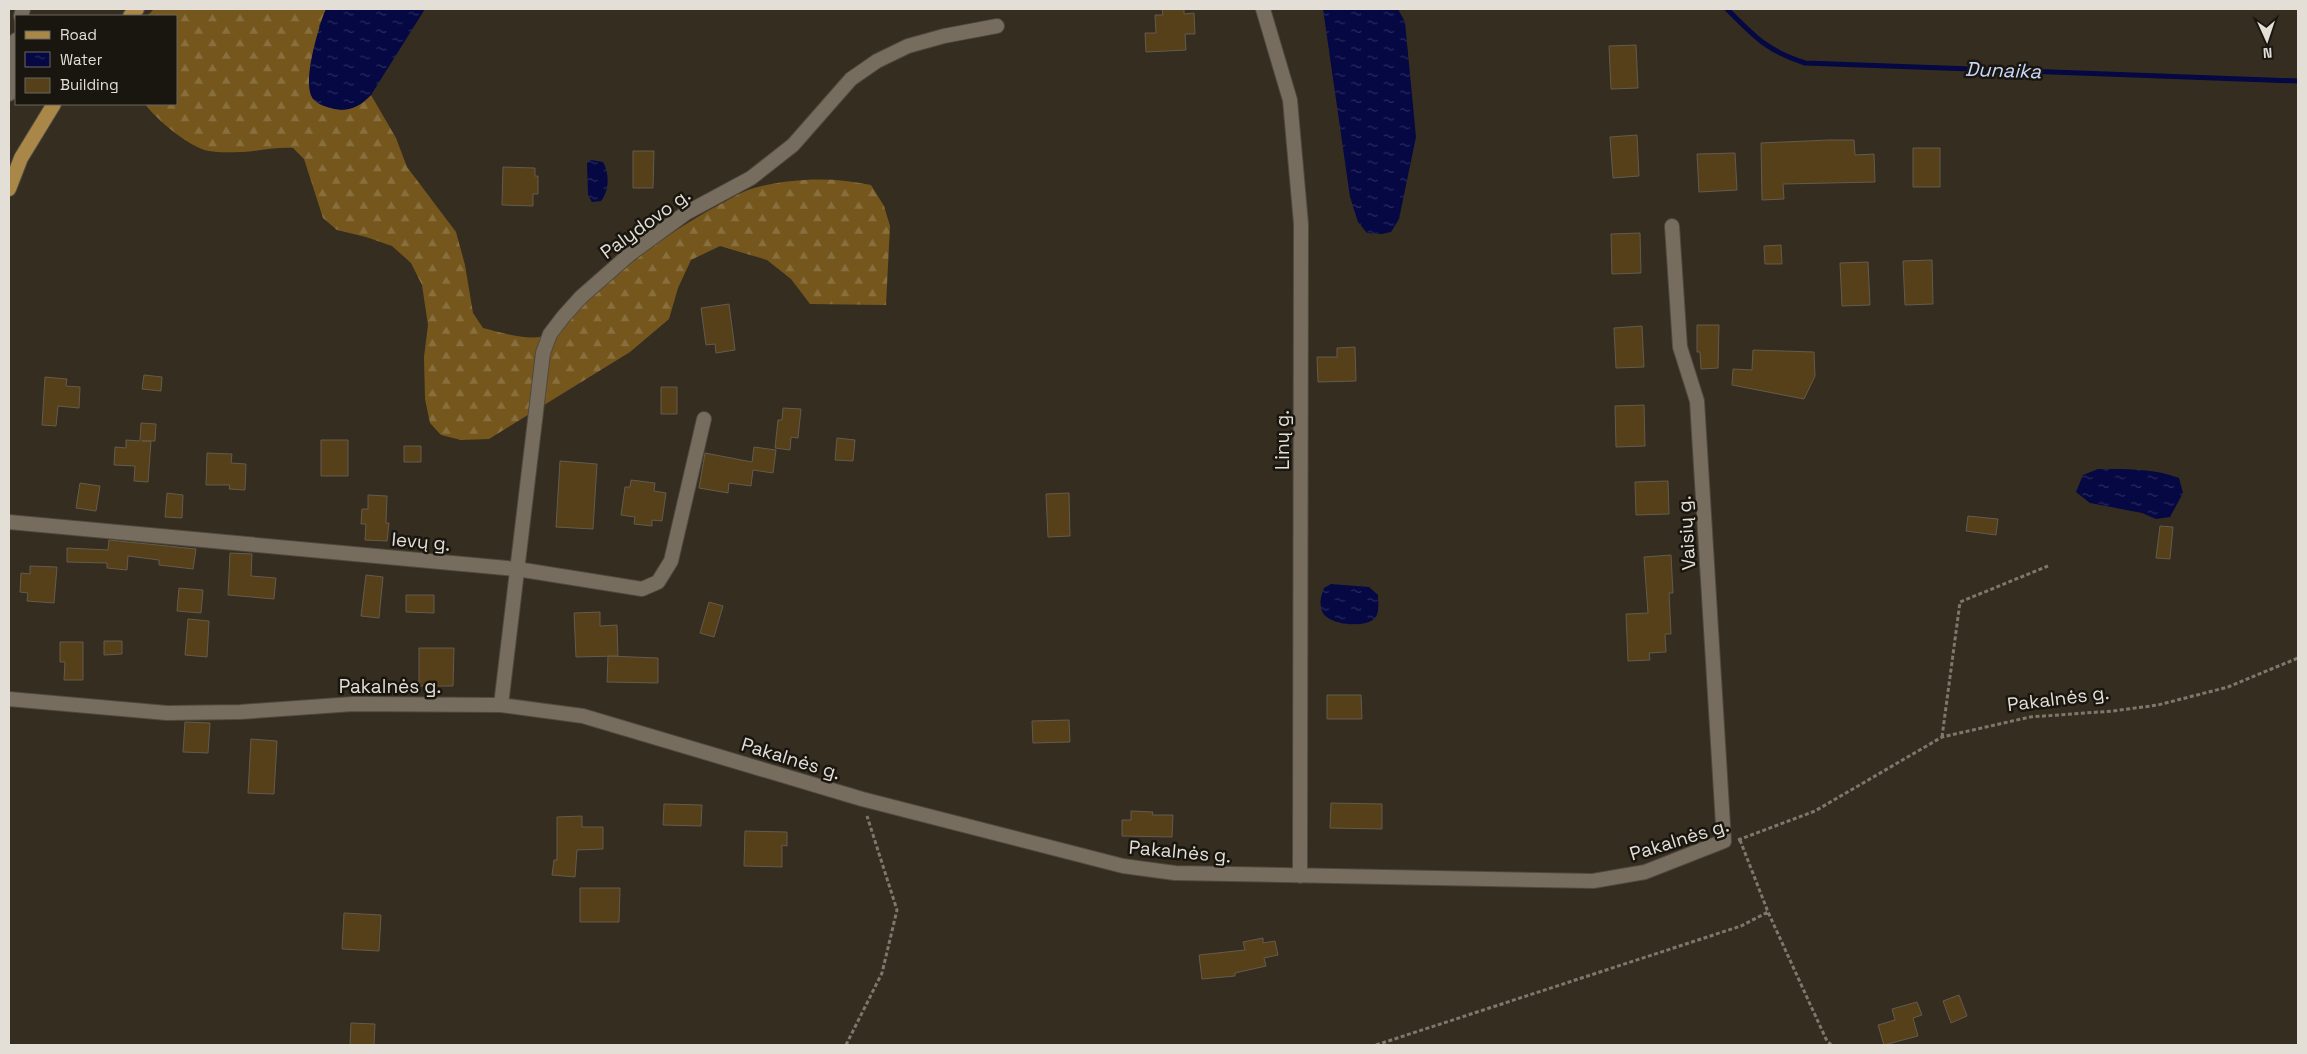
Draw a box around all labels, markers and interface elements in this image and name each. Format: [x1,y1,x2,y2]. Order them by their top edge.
legend [15,15,178,105]
north arrow [2242,15,2292,65]
text: Road [60,25,97,44]
text: N [2263,44,2273,62]
text: Water [60,50,103,69]
water label: Dunaika [1964,56,2042,84]
text: Building [60,75,119,94]
street label: Palydovo g. [595,182,695,265]
street label: Linų g. [1270,410,1295,470]
street label: Vaisių g. [1671,495,1702,571]
street label: Ievų g. [390,526,452,557]
street label: Pakalnės g. [339,674,441,699]
street label: Pakalnės g. [2006,680,2110,717]
street label: Pakalnės g. [738,732,844,785]
street label: Pakalnės g. [1626,813,1732,866]
street label: Pakalnės g. [1128,835,1232,868]

